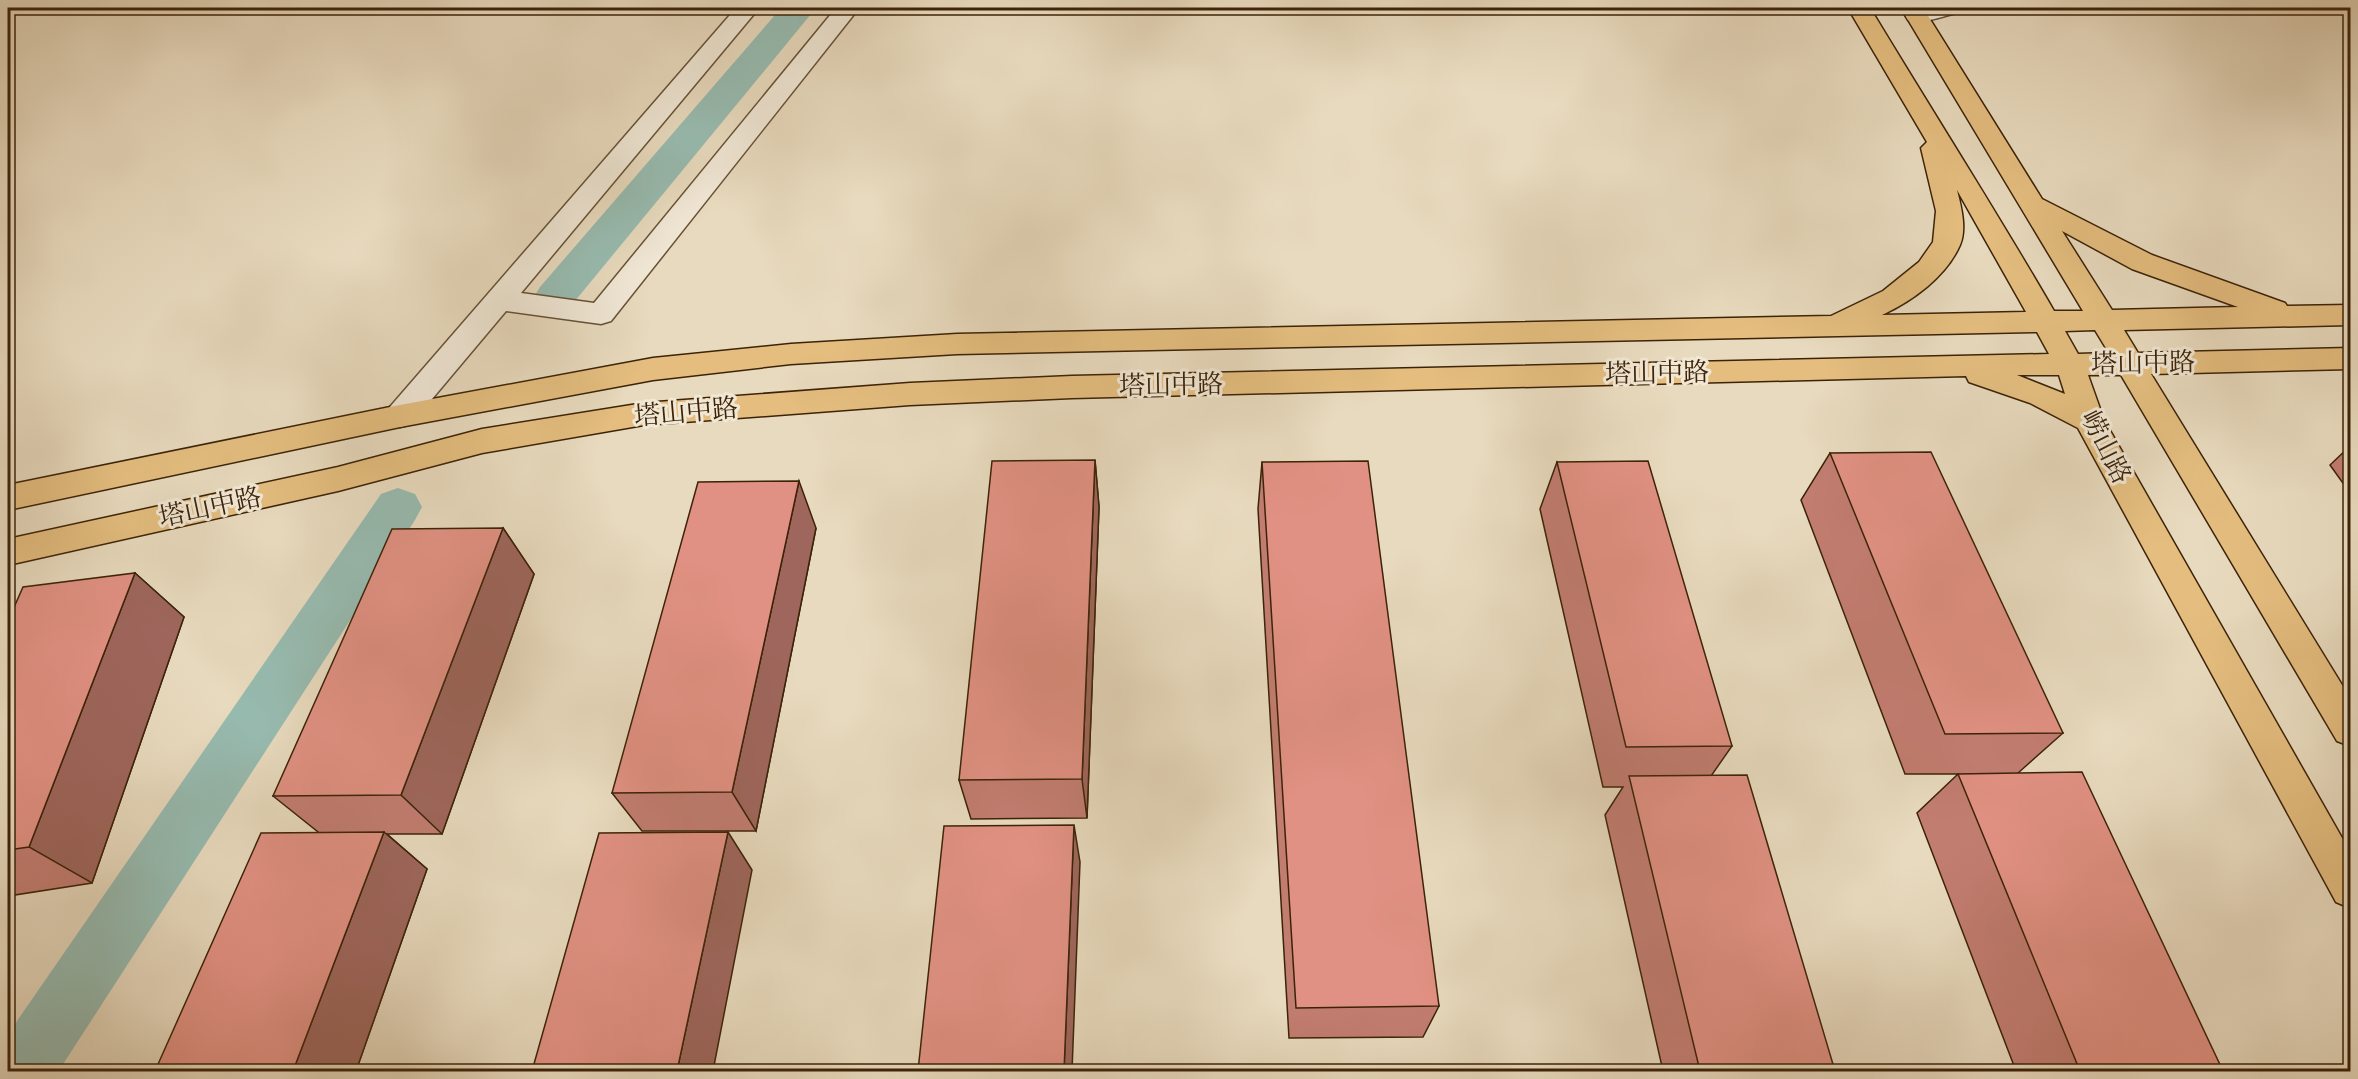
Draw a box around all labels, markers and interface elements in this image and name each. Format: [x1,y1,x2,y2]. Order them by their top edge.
street label: 塔山中路 [2091,345,2195,381]
street label: 塔山中路 [1605,355,1709,391]
street label: 塔山中路 [1119,367,1223,403]
street label: 塔山中路 [633,390,739,434]
street label: 崂山路 [2073,404,2139,490]
street label: 塔山中路 [155,479,265,535]

